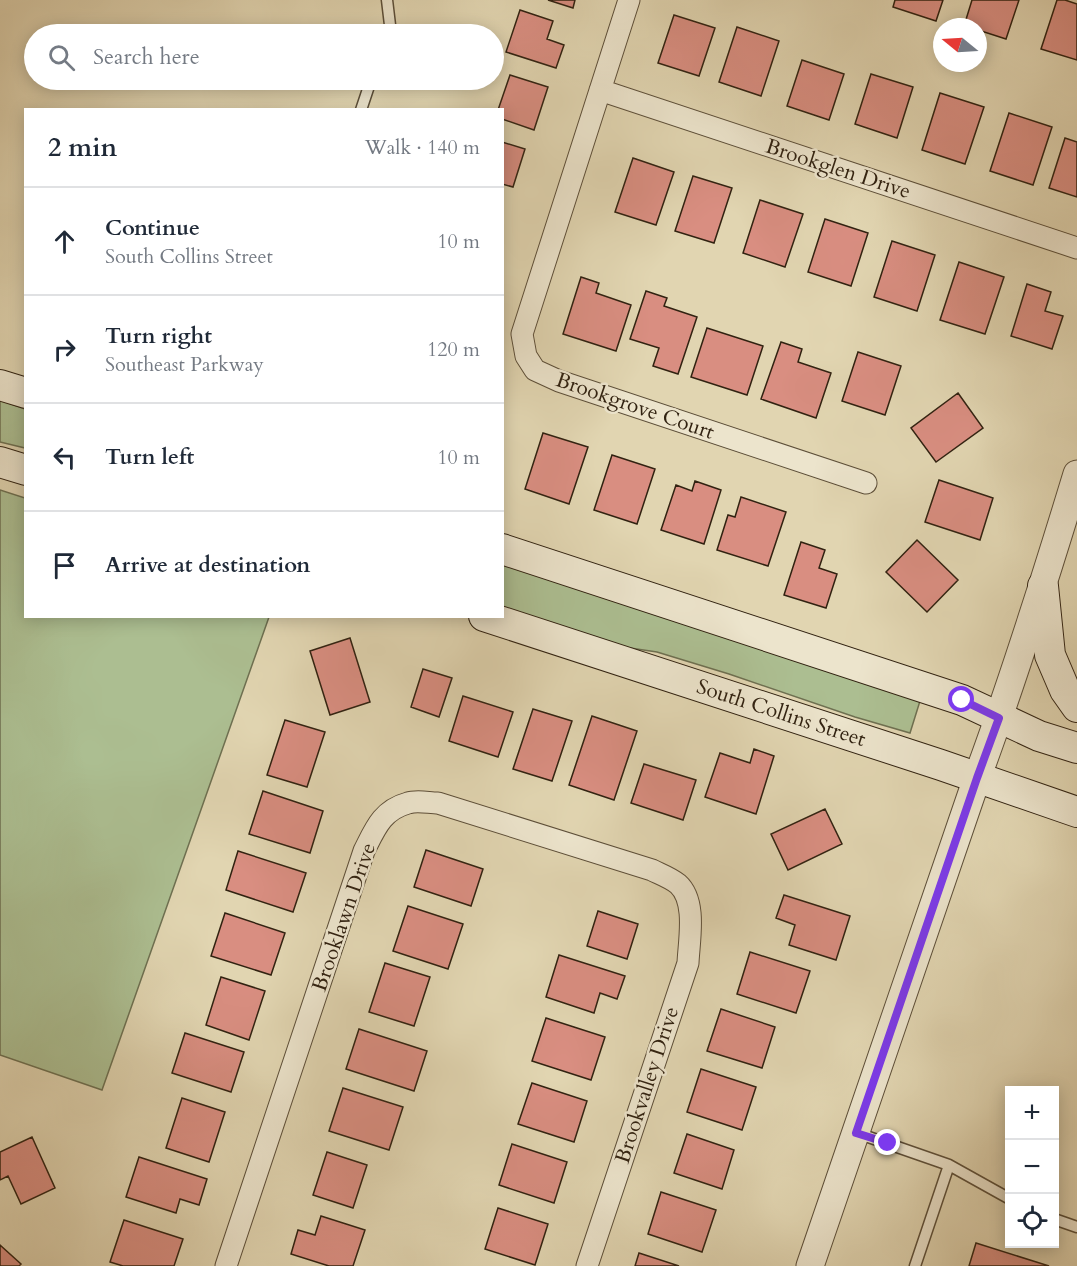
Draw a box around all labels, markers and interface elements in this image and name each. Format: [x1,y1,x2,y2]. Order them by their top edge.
north arrow [933,18,987,72]
search box [24,24,504,90]
icon: search [45,41,78,74]
text: Search here [93,42,200,72]
text: 2 min [48,130,117,165]
street label: Brookglen Drive [762,132,914,206]
text: Walk · 140 m [365,134,480,161]
text: Continue [105,213,200,243]
icon: ahead [48,225,81,258]
text: 10 m [437,228,480,255]
text: South Collins Street [105,243,273,270]
text: Turn right [105,321,212,351]
icon: right [48,333,81,366]
text: 120 m [427,336,480,363]
text: Southeast Parkway [105,351,264,378]
street label: Brookgrove Court [552,365,718,447]
icon: left [48,441,81,474]
text: Turn left [105,442,194,472]
text: 10 m [437,444,480,471]
icon: arrive [48,549,81,582]
text: Arrive at destination [105,550,310,580]
street label: South Collins Street [693,672,870,754]
route start [948,686,974,712]
street label: Brooklawn Drive [305,839,383,995]
street label: Brookvalley Drive [608,1003,686,1167]
map controls [1005,1086,1059,1248]
button: + [1005,1086,1059,1140]
route end [874,1129,900,1155]
button: − [1005,1140,1059,1194]
button: locate [1005,1194,1059,1248]

